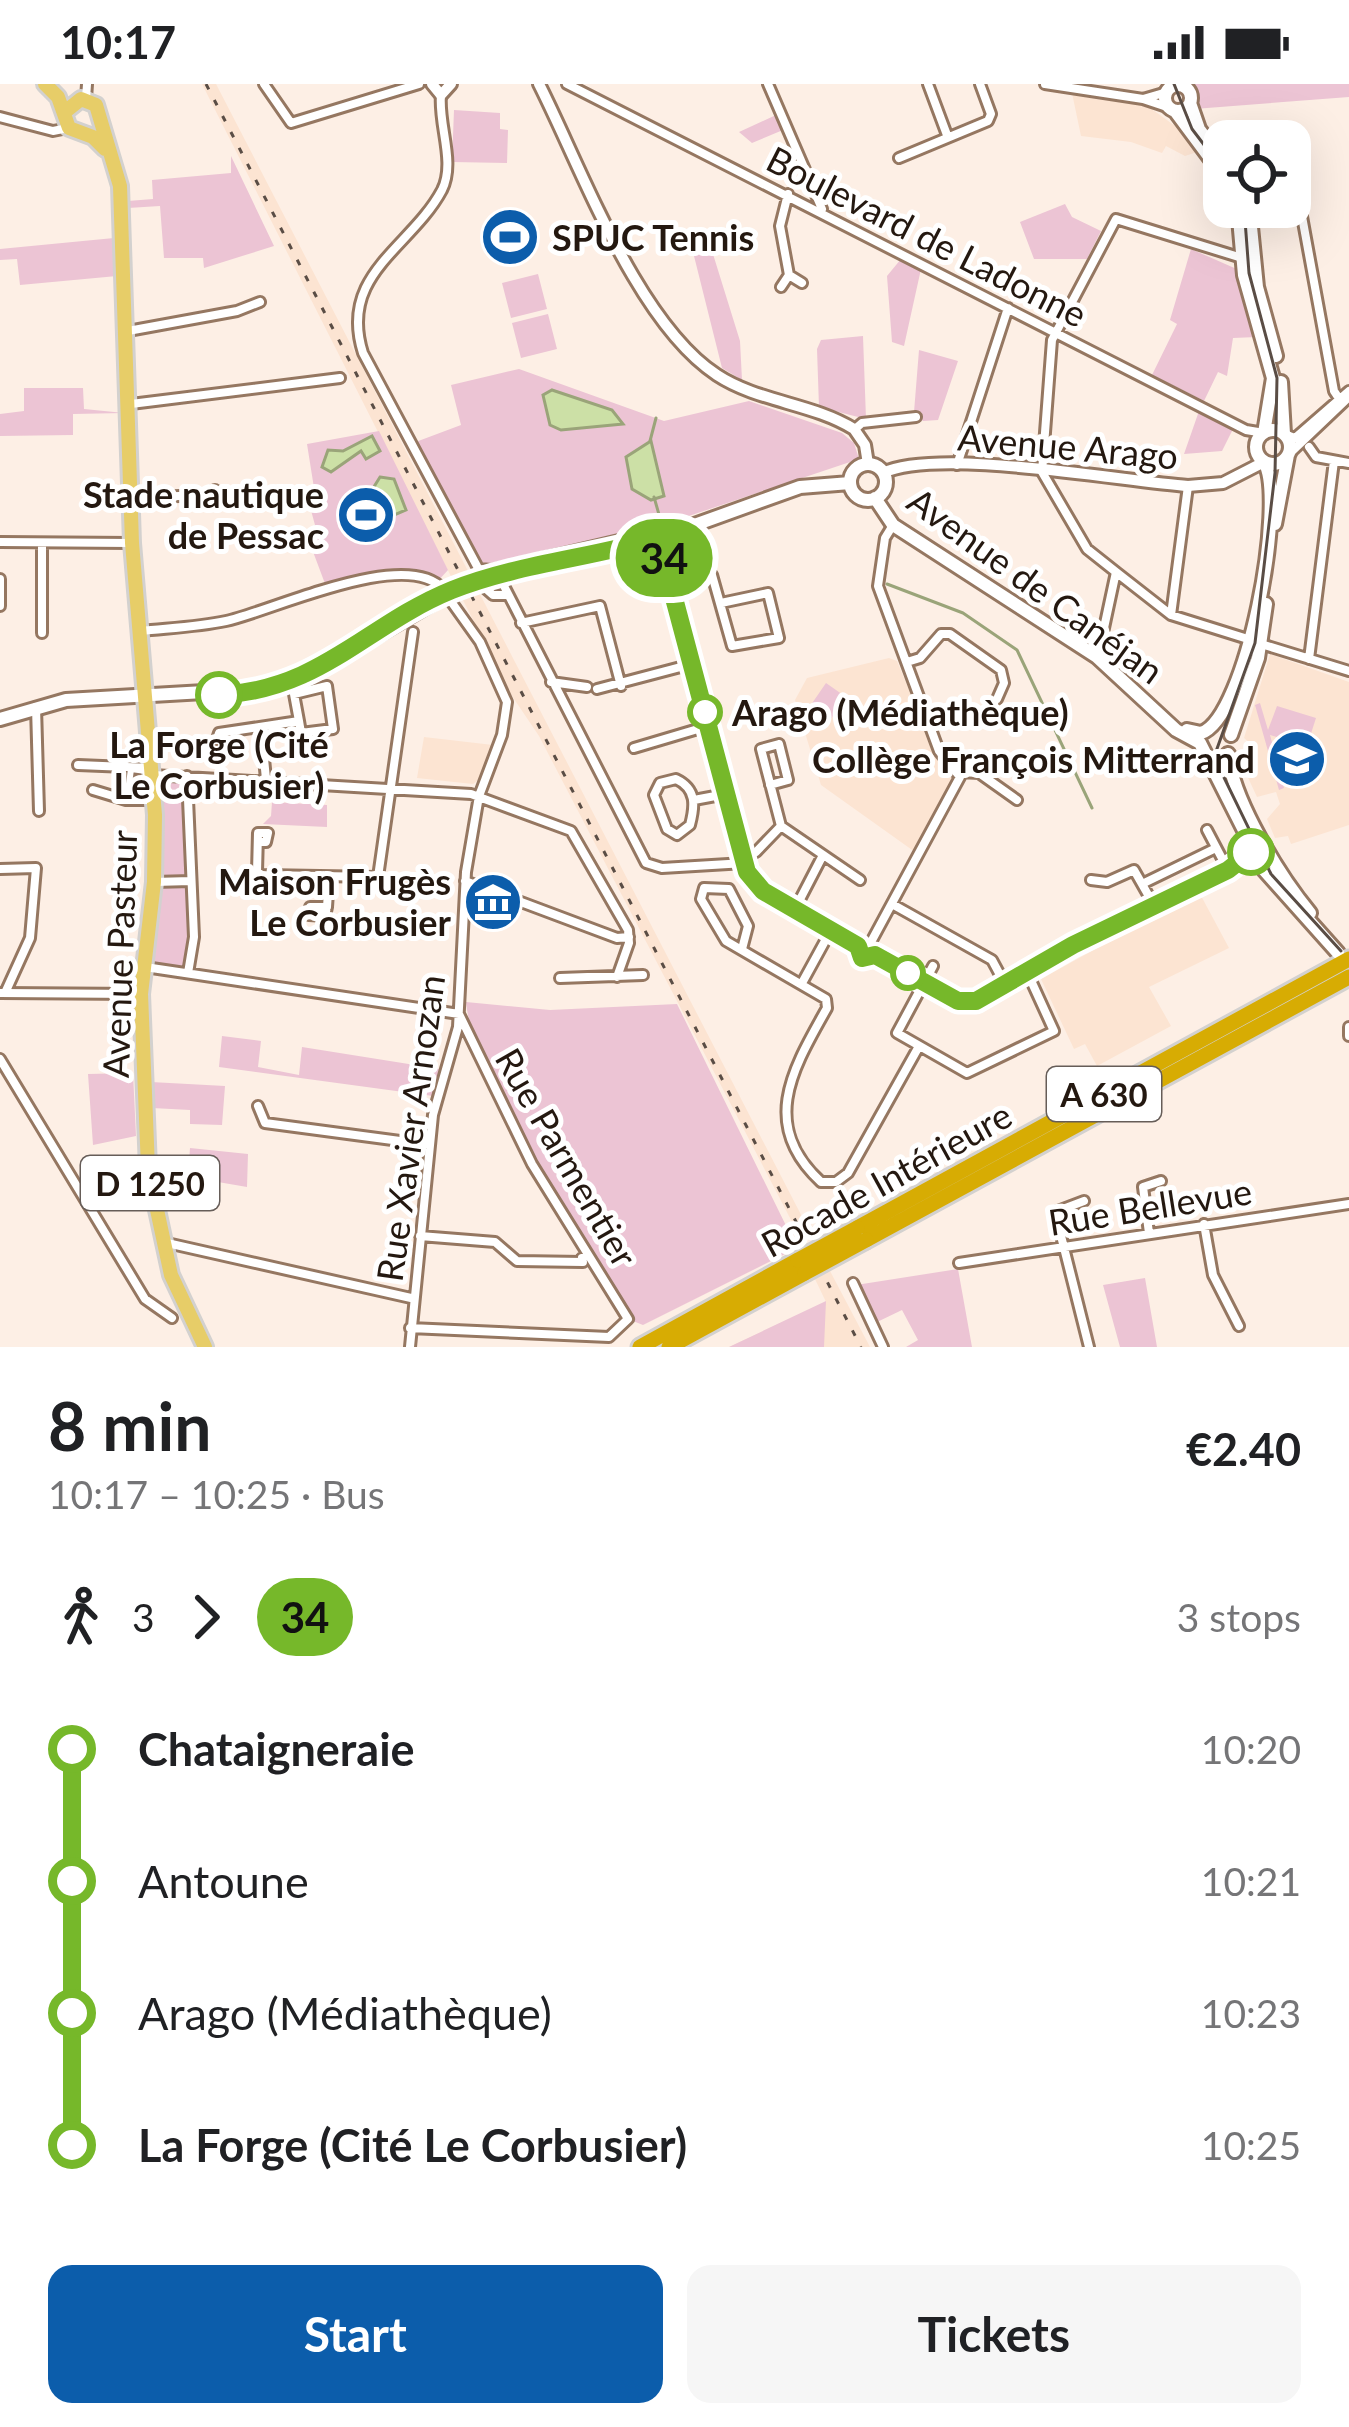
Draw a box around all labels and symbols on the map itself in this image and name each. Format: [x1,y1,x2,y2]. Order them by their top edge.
street label: Boulevard de Ladonne [760,136,1094,336]
sports icon: SPUC Tennis [479,206,541,268]
place label: SPUC Tennis [552,215,754,259]
street label: Avenue Arago [956,414,1180,478]
place label: Stade nautique de Pessac [83,472,324,557]
street label: Avenue de Canéjan [900,478,1172,692]
sports icon: Stade nautique de Pessac [335,484,397,546]
line badge: 34 [610,519,718,597]
marker: La Forge (Cité Le Corbusier) [197,673,241,717]
place label: Arago (Médiathèque) [731,690,1069,734]
marker: Arago (Médiathèque) [689,696,721,728]
place label: La Forge (Cité Le Corbusier) [109,722,329,807]
school or university icon: Collège François Mitterrand [1266,728,1328,790]
place label: Collège François Mitterrand [812,737,1255,781]
street label: Avenue Pasteur [93,829,145,1079]
unlabelled marker [1229,830,1273,874]
place label: Maison Frugès Le Corbusier [218,859,452,944]
museum icon: Maison Frugès Le Corbusier [462,871,524,933]
unlabelled marker [892,957,924,989]
street label: Rue Xavier Arnozan [367,972,453,1284]
street label: Rue Parmentier [487,1040,647,1274]
road number: A 630 [1047,1067,1161,1121]
street label: Rocade Intérieure [753,1092,1019,1266]
road number: D 1250 [81,1156,219,1210]
street label: Rue Bellevue [1045,1168,1255,1244]

